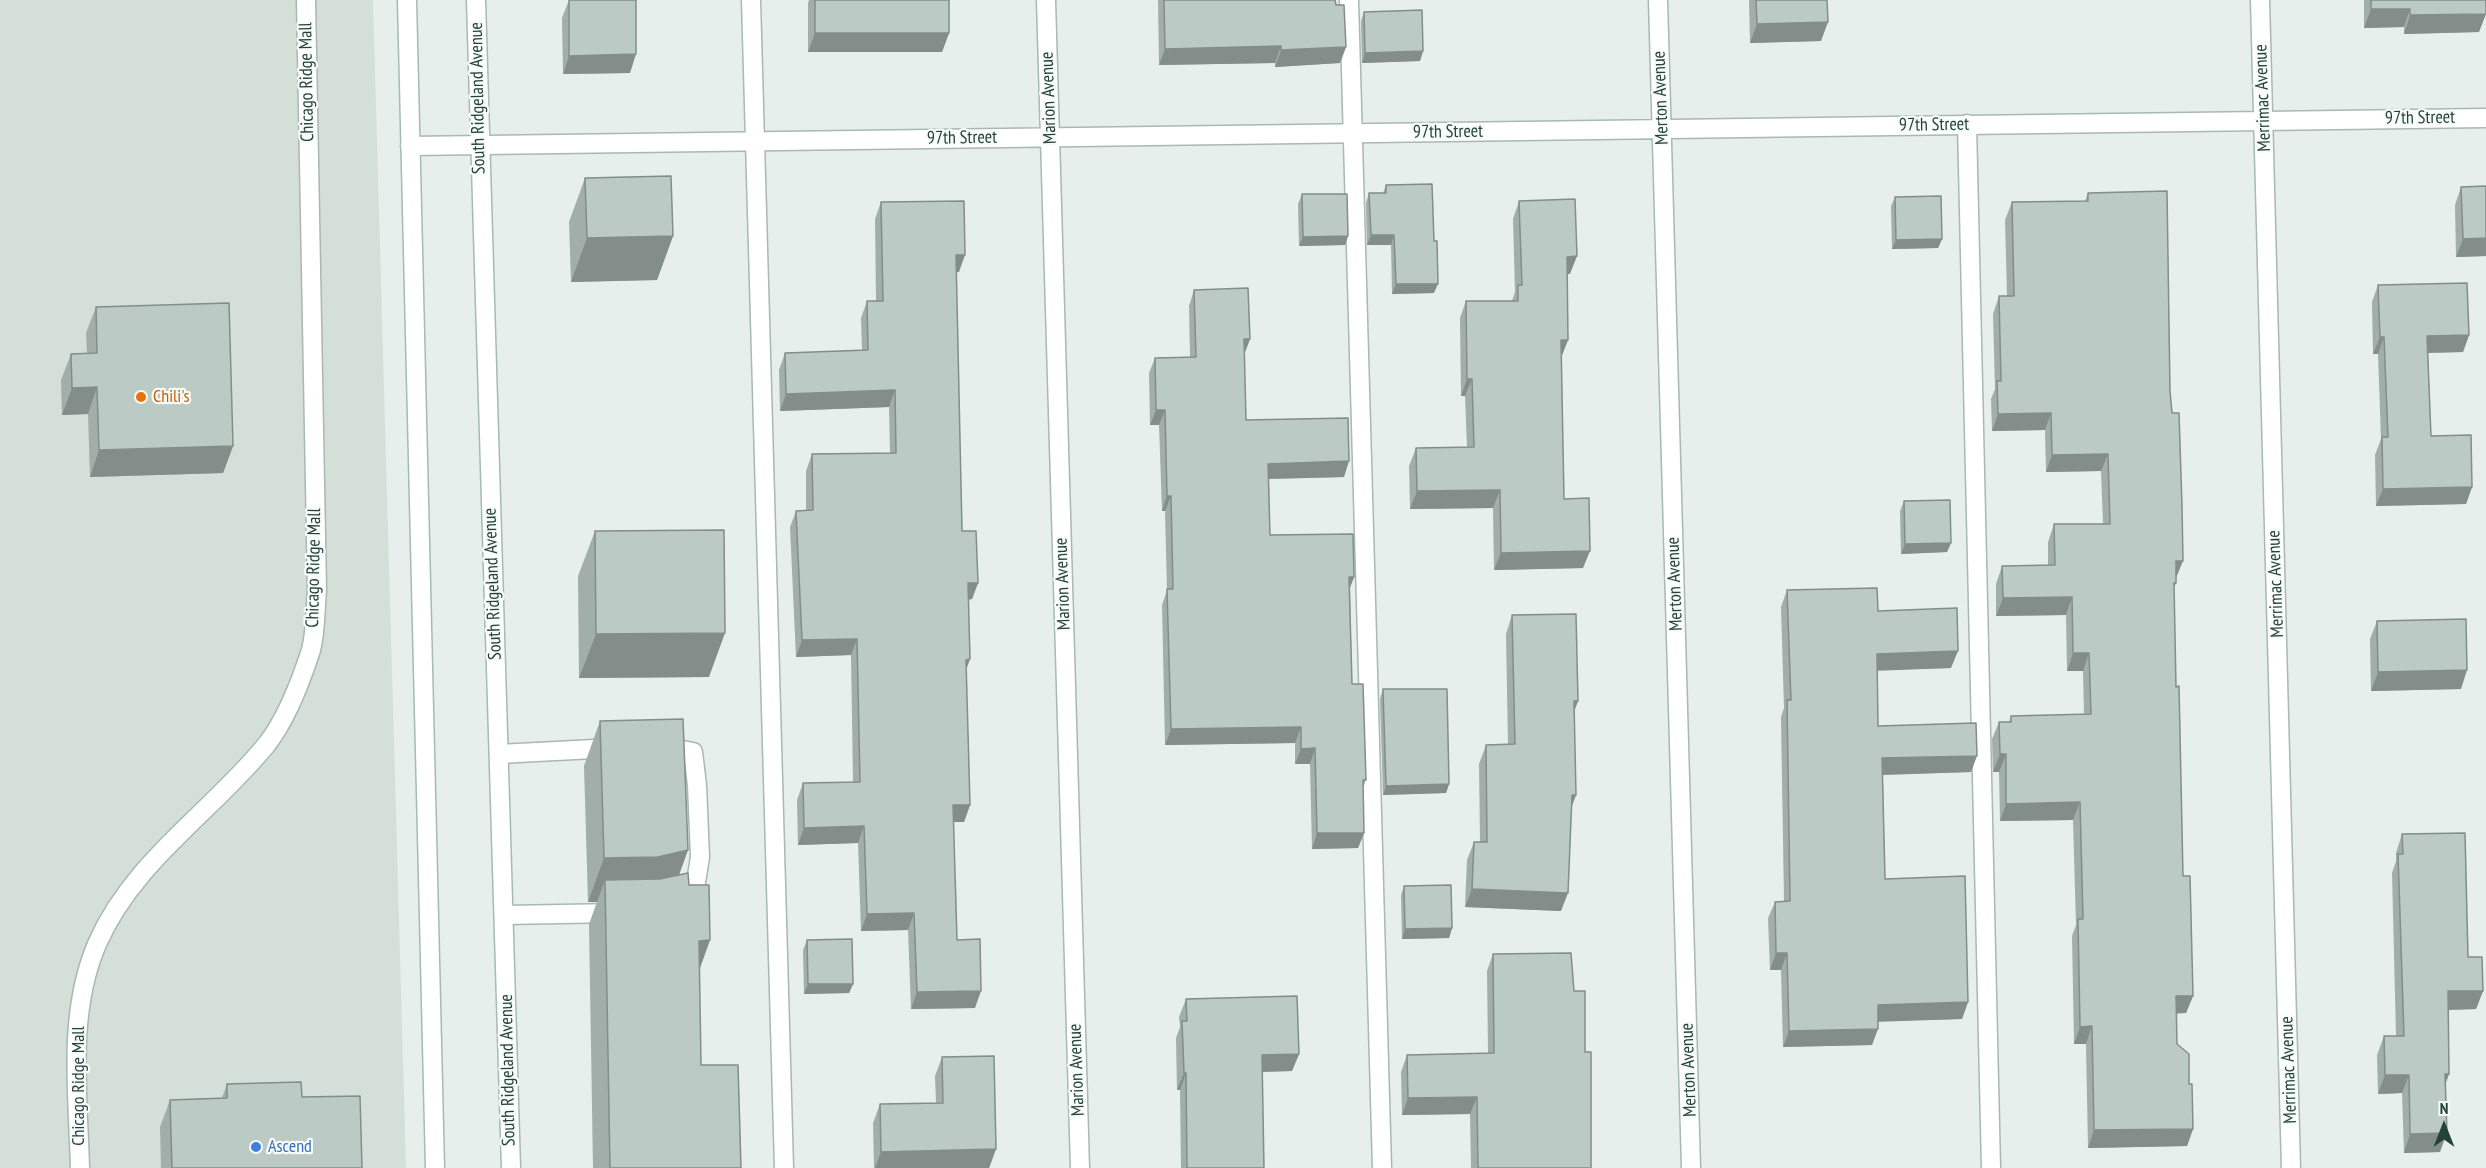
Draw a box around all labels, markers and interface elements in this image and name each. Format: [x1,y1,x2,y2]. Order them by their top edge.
street label: Chicago Ridge Mall [295,22,319,142]
street label: South Ridgeland Avenue [466,22,490,174]
street label: Merrimac Avenue [2250,44,2276,152]
street label: Marion Avenue [1037,51,1061,145]
street label: Merton Avenue [1649,51,1673,145]
street label: 97th Street [2385,107,2455,129]
street label: 97th Street [1899,114,1969,136]
street label: 97th Street [1413,121,1483,143]
street label: 97th Street [927,127,997,149]
place label: Chili's [153,386,190,408]
marker: Chili's [134,390,148,404]
street label: Chicago Ridge Mall [302,508,326,628]
street label: South Ridgeland Avenue [480,508,506,660]
street label: Merrimac Avenue [2263,530,2289,638]
street label: Marion Avenue [1051,537,1075,631]
street label: Merton Avenue [1663,537,1687,631]
street label: South Ridgeland Avenue [496,994,520,1146]
street label: Merrimac Avenue [2276,1016,2302,1124]
street label: Marion Avenue [1065,1023,1089,1117]
street label: Merton Avenue [1677,1023,1701,1117]
street label: Chicago Ridge Mall [68,1026,90,1146]
north arrow [2414,1096,2474,1156]
text: N [2440,1098,2448,1118]
place label: Ascend [268,1136,312,1158]
marker: Ascend [249,1140,263,1154]

